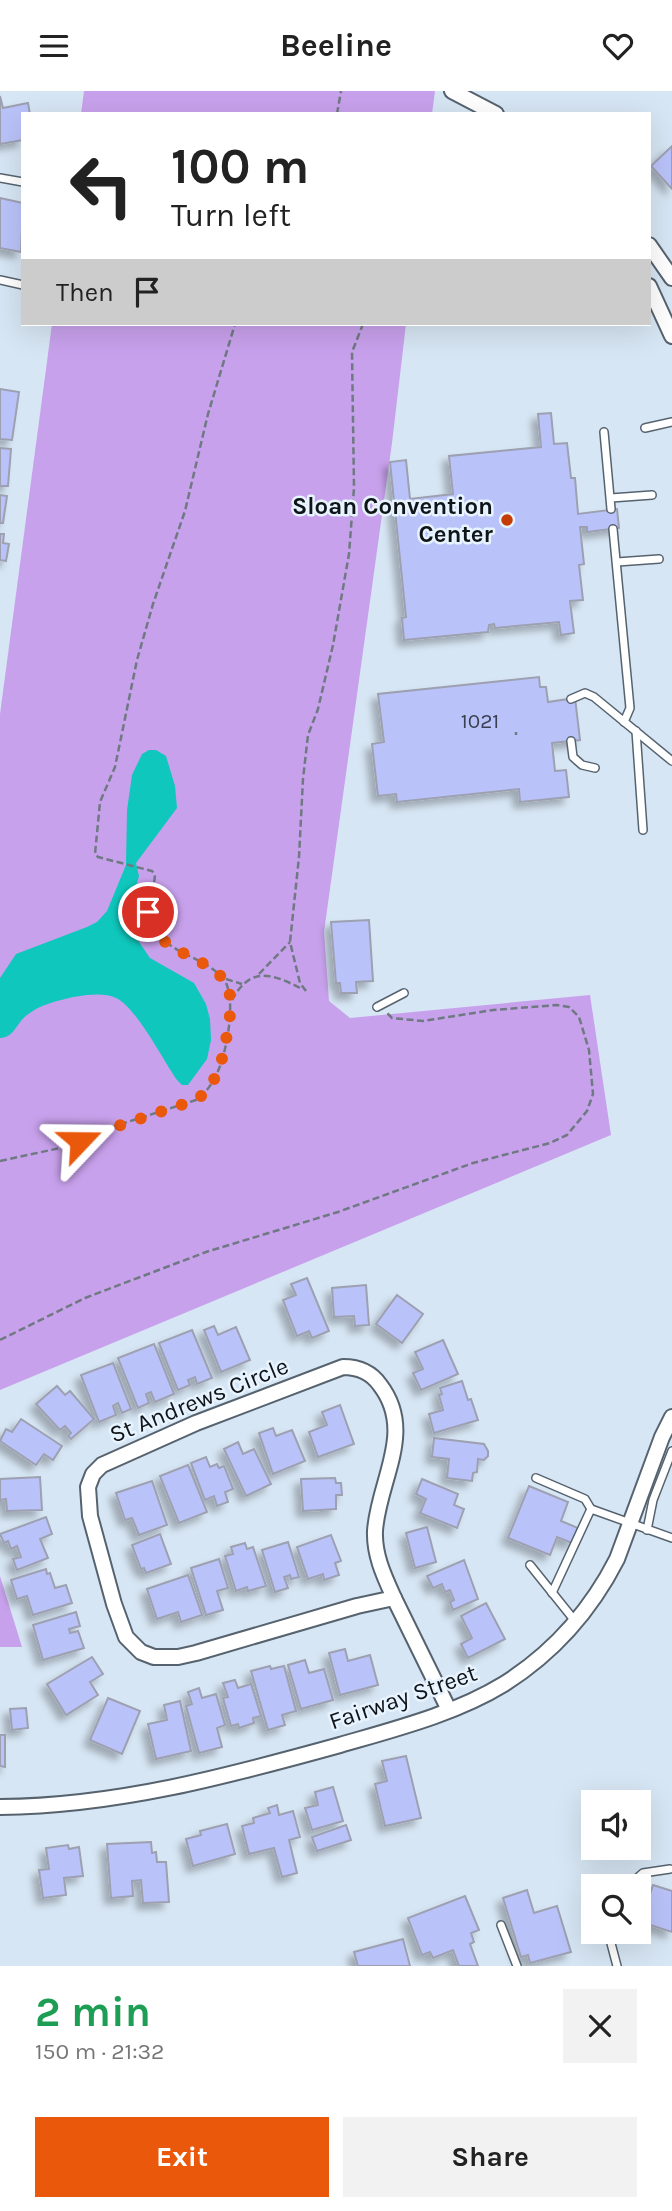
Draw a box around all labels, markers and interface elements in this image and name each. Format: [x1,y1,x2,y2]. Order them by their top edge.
icon: menu [35,27,73,65]
text: Beeline [280,27,392,64]
icon: heart [599,27,637,65]
text: 100 m [171,138,309,195]
icon: left [56,140,147,231]
text: Turn left [171,197,291,234]
icon: arrive [128,273,166,311]
text: Then [56,277,114,308]
place label: Sloan Convention Center [292,492,494,548]
marker: Sloan Convention Center [499,512,515,528]
house number: 1021 [461,709,499,733]
pin [118,882,178,942]
icon: arrive [129,893,167,931]
position arrow [43,1104,117,1178]
street label: St Andrews Circle [105,1351,293,1449]
street label: Fairway Street [325,1659,481,1735]
map controls [581,1790,651,1944]
button: sound [581,1790,651,1860]
button: search [581,1874,651,1944]
text: 2 min [35,1987,151,2037]
button: close [563,1989,637,2063]
text: 150 m · 21:32 [35,2038,164,2065]
button: Exit [35,2117,329,2197]
button: Share [343,2117,637,2197]

